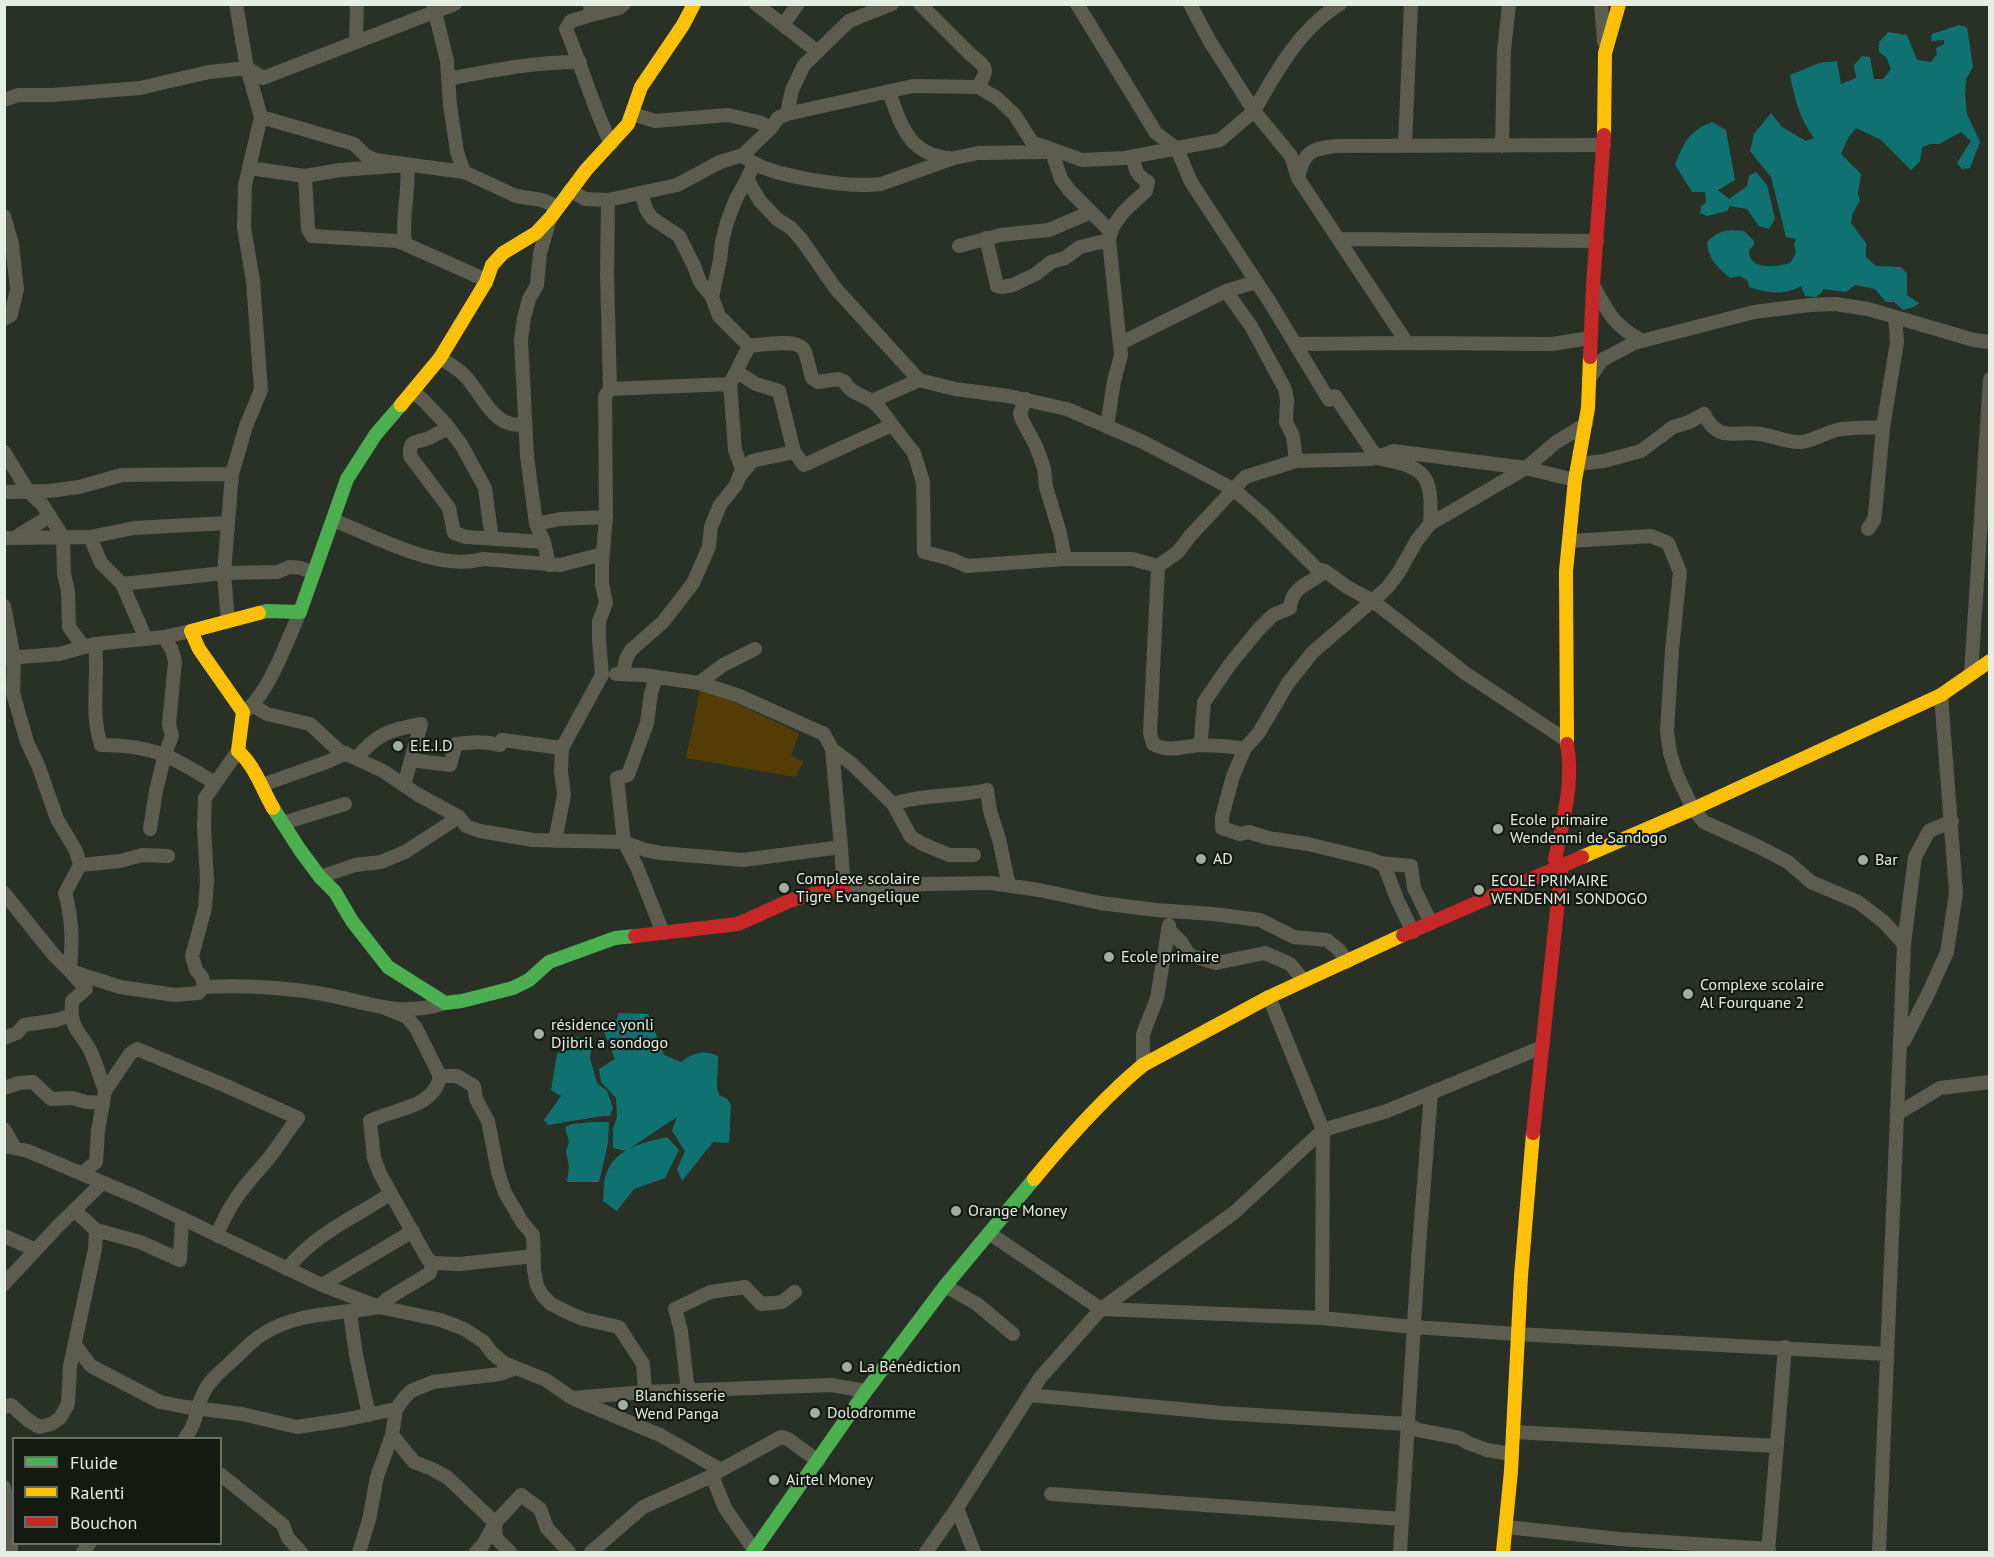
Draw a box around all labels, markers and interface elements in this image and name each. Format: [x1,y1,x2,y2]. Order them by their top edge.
place label: E.E.I.D [410,736,453,756]
marker: E.E.I.D [391,739,405,753]
place label: Ecole primaire Wendenmi de Sandogo [1510,810,1667,848]
marker: Ecole primaire Wendenmi de Sandogo [1491,822,1505,836]
place label: AD [1213,849,1233,869]
place label: Bar [1875,850,1898,870]
marker: AD [1194,852,1208,866]
marker: Bar [1856,853,1870,867]
place label: Complexe scolaire Tigre Evangelique [796,869,920,907]
place label: ECOLE PRIMAIRE WENDENMI SONDOGO [1491,871,1647,909]
marker: Complexe scolaire Tigre Evangelique [777,881,791,895]
marker: ECOLE PRIMAIRE WENDENMI SONDOGO [1472,883,1486,897]
place label: Ecole primaire [1121,947,1219,967]
marker: Ecole primaire [1102,950,1116,964]
place label: Complexe scolaire Al Fourquane 2 [1700,975,1824,1013]
marker: Complexe scolaire Al Fourquane 2 [1681,987,1695,1001]
place label: résidence yonli Djibril a sondogo [551,1015,668,1053]
marker: résidence yonli Djibril a sondogo [532,1027,546,1041]
place label: Orange Money [968,1201,1067,1221]
marker: Orange Money [949,1204,963,1218]
place label: La Bénédiction [859,1357,961,1377]
marker: La Bénédiction [840,1360,854,1374]
place label: Blanchisserie Wend Panga [635,1386,725,1424]
marker: Blanchisserie Wend Panga [616,1398,630,1412]
place label: Dolodromme [827,1403,916,1423]
marker: Dolodromme [808,1406,822,1420]
legend [12,1437,222,1545]
text: Fluide [70,1451,118,1474]
place label: Airtel Money [786,1470,873,1490]
marker: Airtel Money [767,1473,781,1487]
text: Ralenti [70,1481,125,1504]
text: Bouchon [70,1511,137,1534]

